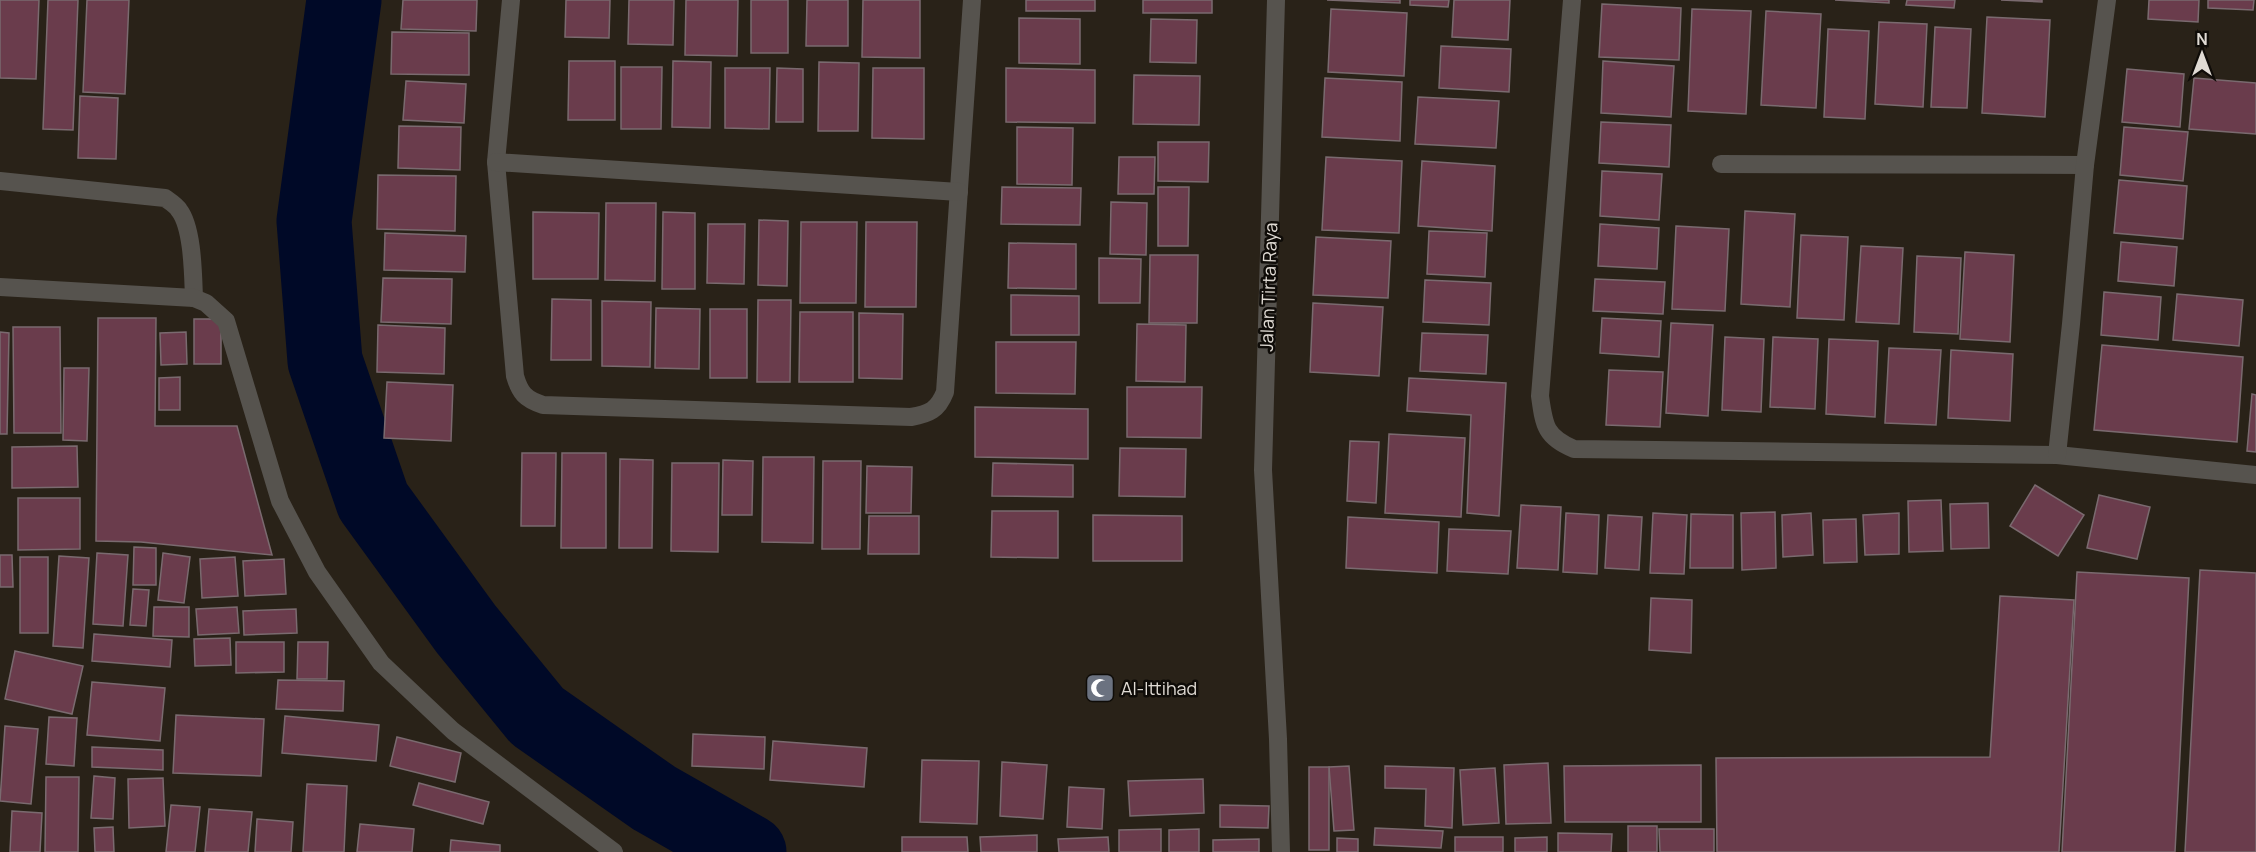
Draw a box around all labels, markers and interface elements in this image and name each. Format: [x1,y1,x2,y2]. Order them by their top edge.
north arrow [2172,24,2232,84]
text: N [2196,28,2208,50]
street label: Jalan Tirta Raya [1254,222,1282,352]
mosque icon: Al-Ittihad [1084,672,1116,704]
place label: Al-Ittihad [1121,676,1197,700]

